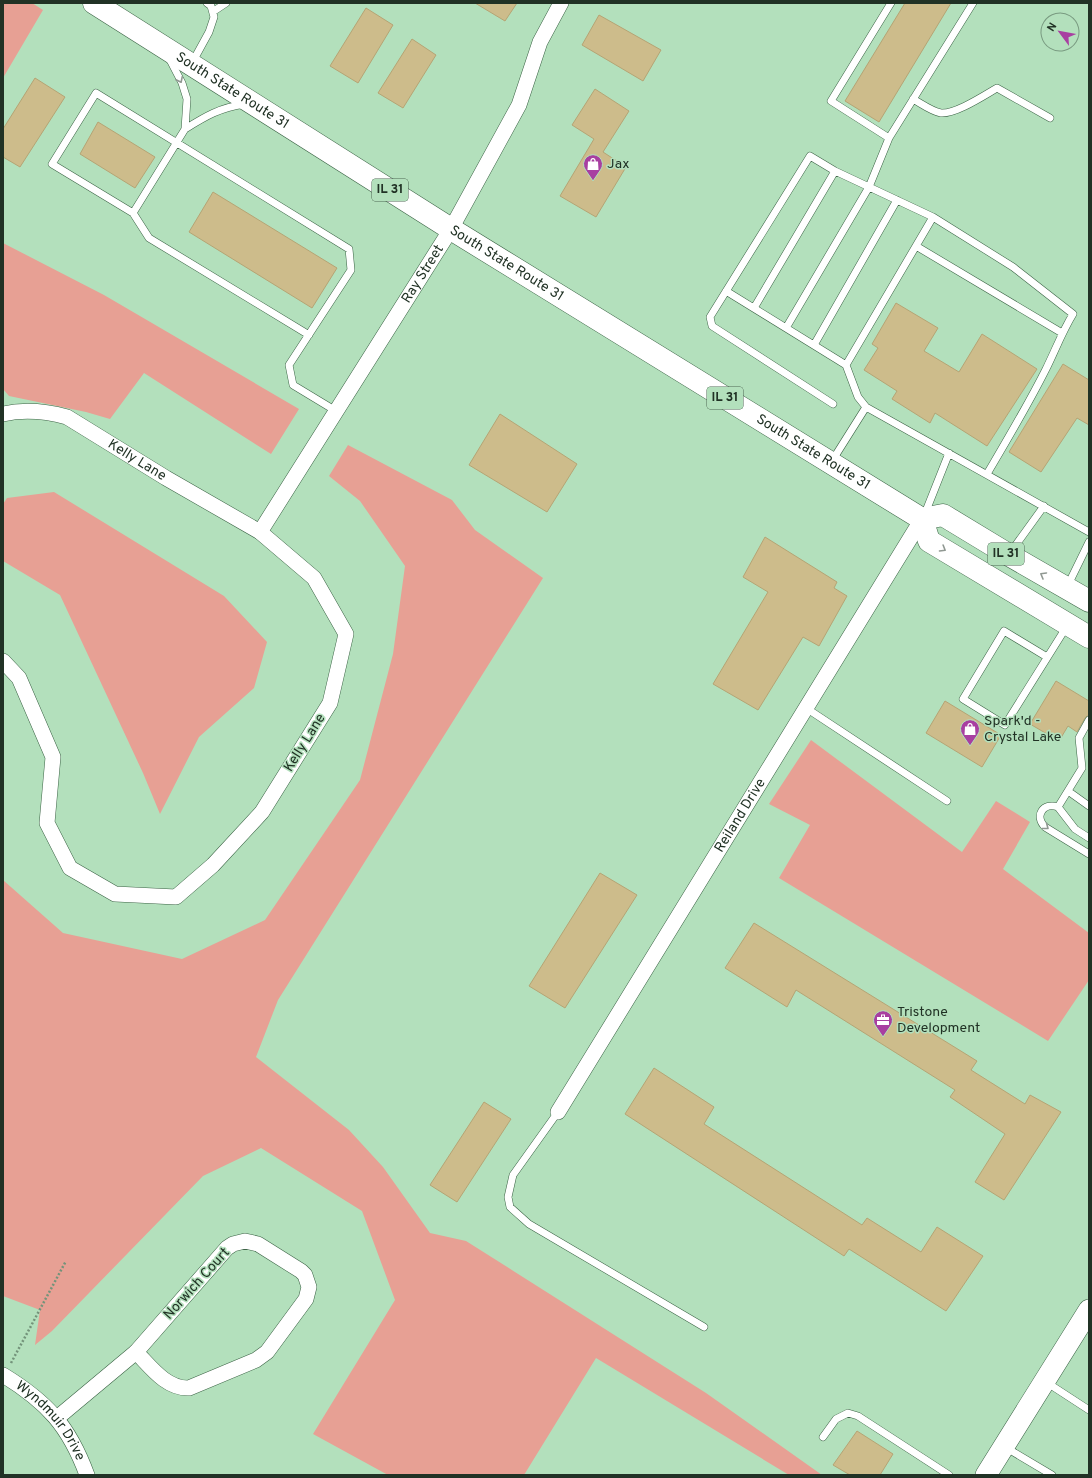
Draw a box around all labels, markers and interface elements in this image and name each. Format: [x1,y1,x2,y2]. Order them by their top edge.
north arrow [1040,12,1080,52]
text: N [1044,20,1060,34]
street label: South State Route 31 [173,49,292,133]
one-way arrow [175,75,183,83]
shop icon: Jax [582,153,604,181]
place label: Jax [607,156,629,173]
road number: IL 31 [372,179,408,201]
street label: South State Route 31 [447,222,567,305]
street label: Ray Street [398,242,447,306]
road number: IL 31 [707,387,743,409]
street label: South State Route 31 [753,411,874,494]
street label: Kelly Lane [105,436,169,485]
road number: IL 31 [988,543,1024,565]
one-way arrow [939,545,946,552]
one-way arrow [1040,573,1047,580]
street label: Kelly Lane [280,711,330,775]
place label: Spark'd - Crystal Lake [984,713,1061,746]
shop icon: Spark'd - Crystal Lake [959,718,981,746]
street label: Reiland Drive [711,775,769,856]
one-way arrow [1042,822,1049,829]
place label: Tristone Development [897,1004,980,1037]
office icon: Tristone Development [872,1009,894,1037]
street label: Norwich Court [160,1245,234,1323]
street label: Wyndmuir Drive [12,1377,89,1463]

